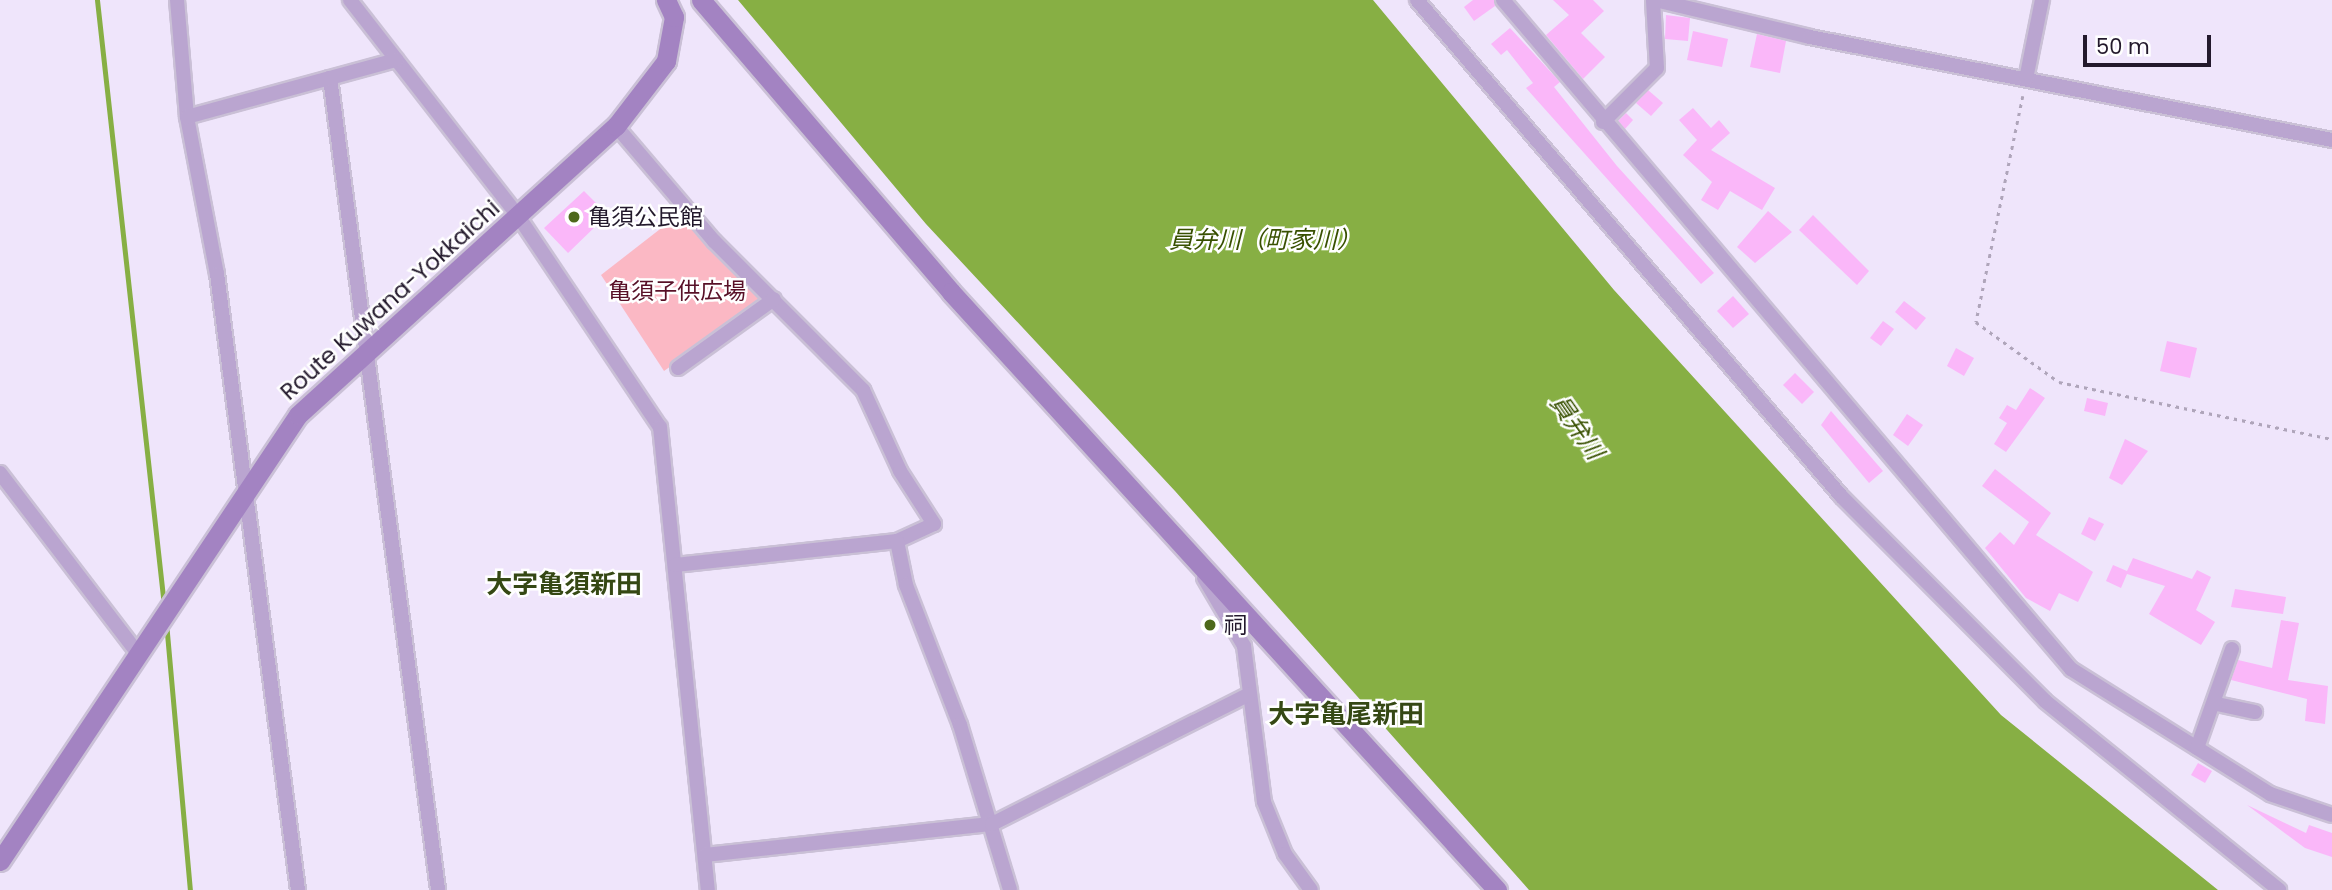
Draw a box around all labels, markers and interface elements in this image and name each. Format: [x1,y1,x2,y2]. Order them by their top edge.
scale bar [2087,21,2215,65]
text: 50 m [2096,32,2150,61]
street label: Route Kuwana-Yokkaichi [275,194,505,406]
place label: 亀須公民館 [588,203,703,231]
marker: 亀須公民館 [566,209,582,225]
water label: 員弁川（町家川） [1169,226,1361,254]
park label: 亀須子供広場 [608,277,746,305]
water label: 員弁川 [1545,389,1609,465]
district label: 大字亀須新田 [486,569,642,601]
place label: 祠 [1224,611,1247,639]
marker: 祠 [1202,617,1218,633]
district label: 大字亀尾新田 [1268,699,1424,731]

